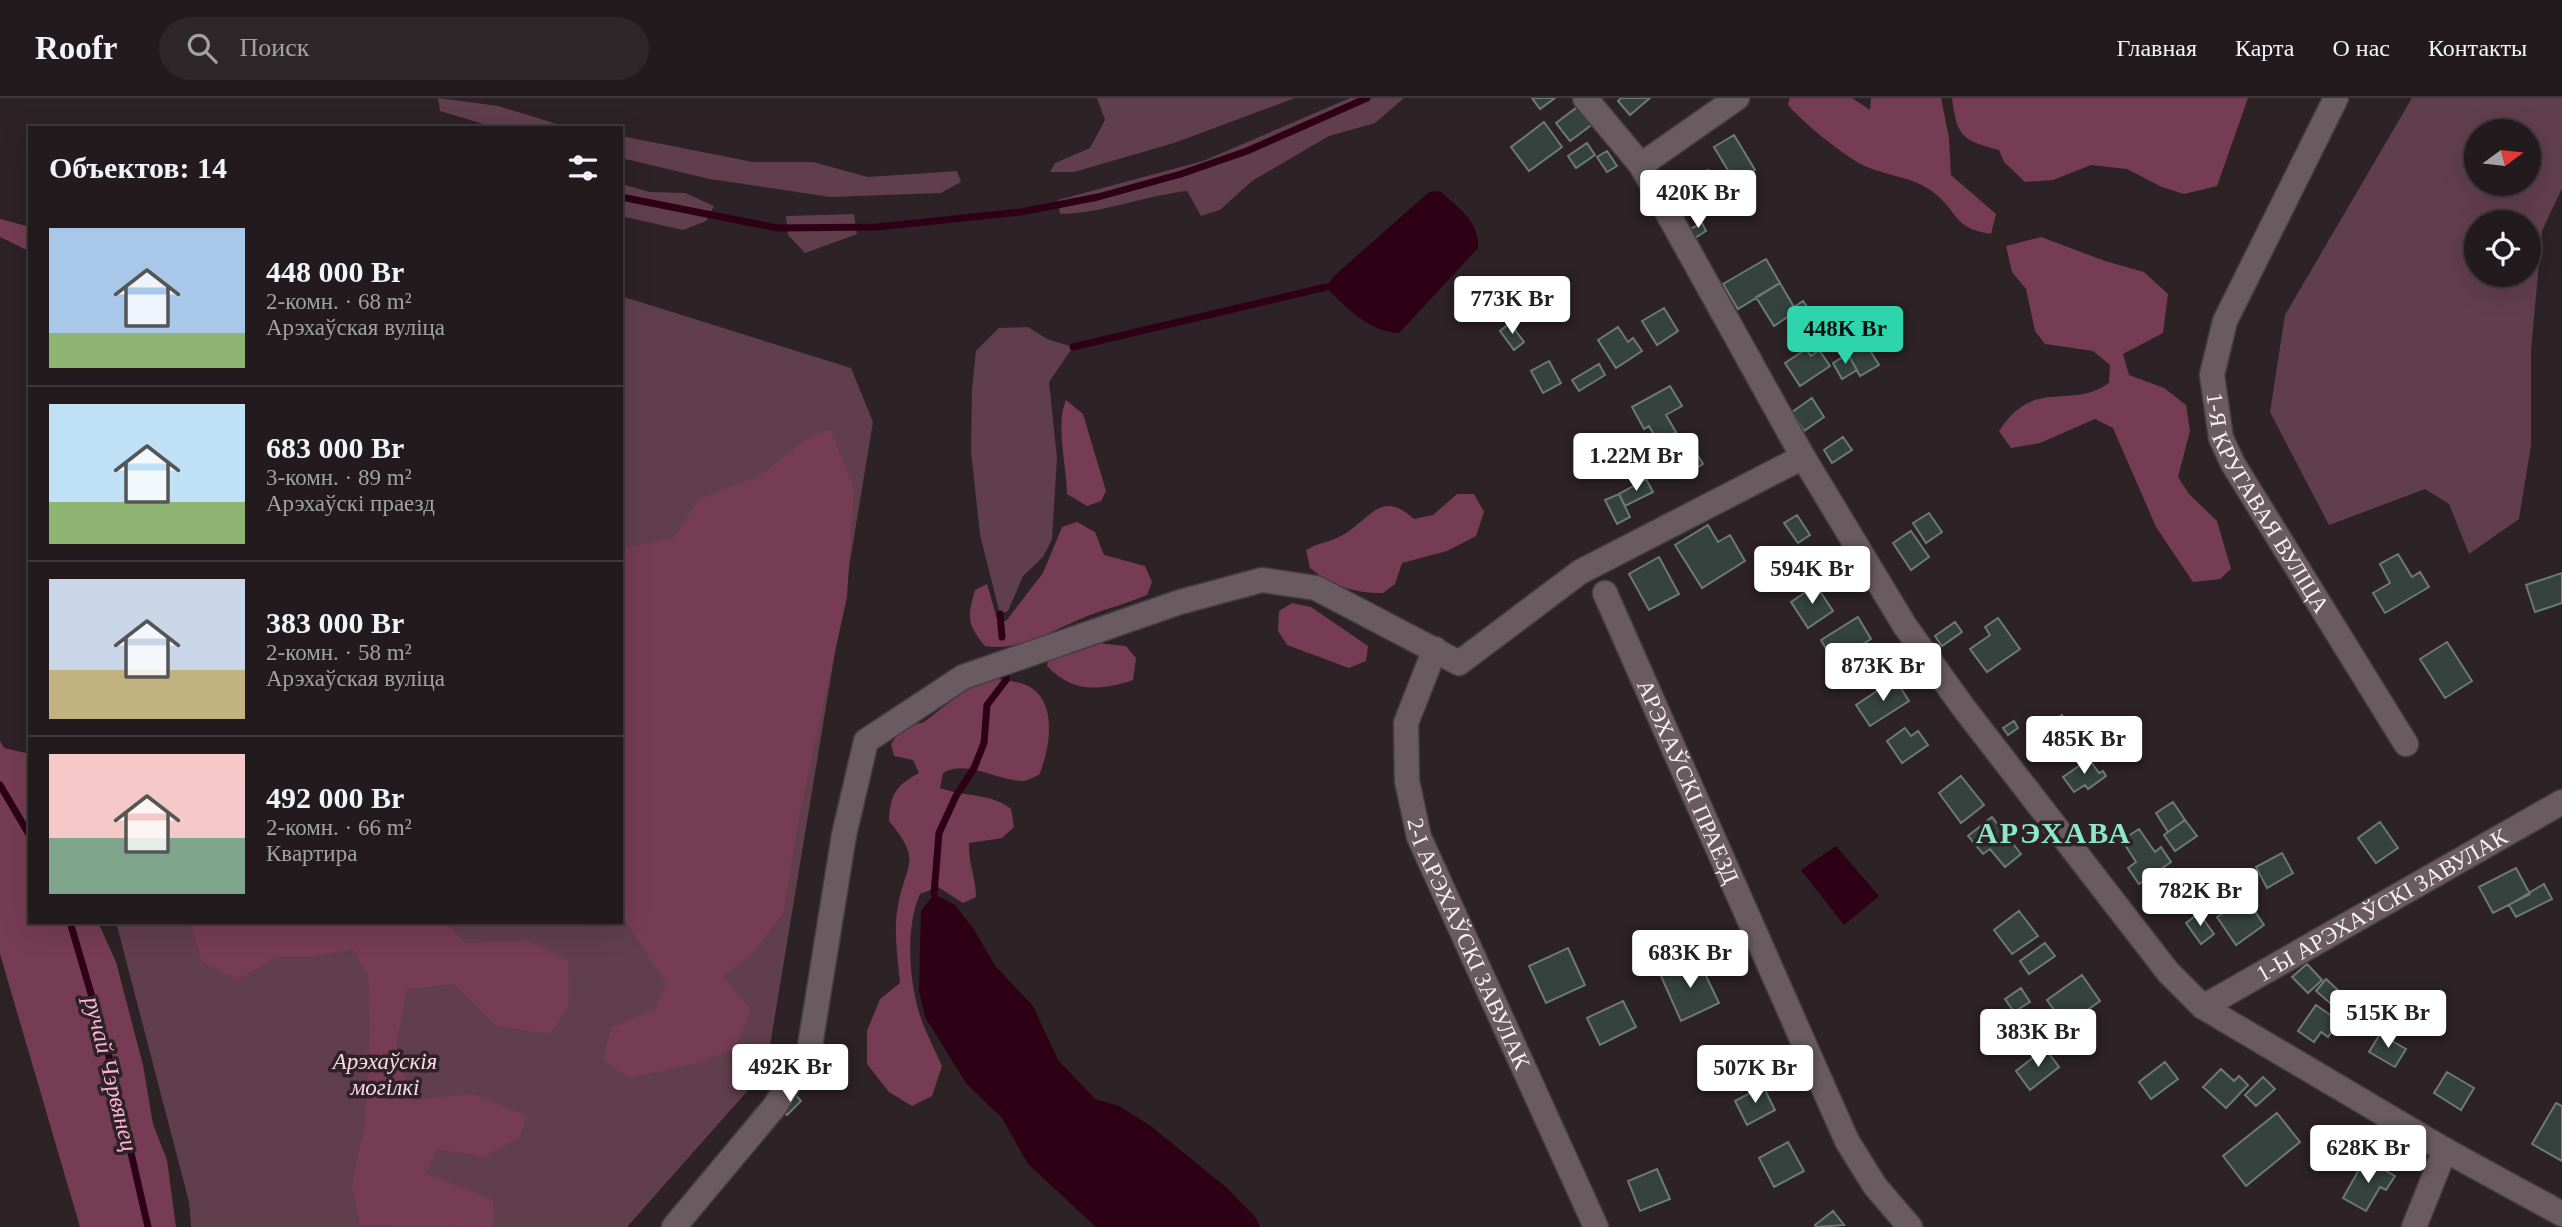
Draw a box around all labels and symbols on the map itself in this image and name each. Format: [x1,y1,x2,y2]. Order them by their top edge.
north arrow [2464,119,2541,196]
pin: 420K Br [1633,170,1763,230]
pin: 773K Br [1447,276,1577,336]
pin: 448K Br [1780,306,1910,366]
street label: 1-Я КРУГАВАЯ ВУЛІЦА [2202,391,2334,618]
pin: 1.22M Br [1564,434,1708,493]
pin: 594K Br [1747,546,1877,606]
pin: 873K Br [1818,644,1948,703]
street label: АРЭХАЎСКІ ПРАЕЗД [1632,676,1744,888]
pin: 485K Br [2019,716,2149,776]
street label: 2-І АРЭХАЎСКІ ЗАВУЛАК [1402,816,1535,1074]
district label: АРЭХАВА [1976,816,2132,849]
street label: 1-Ы АРЭХАЎСКІ ЗАВУЛАК [2252,823,2513,987]
pin: 782K Br [2135,868,2265,928]
pin: 683K Br [1625,930,1755,990]
pin: 515K Br [2323,990,2453,1050]
water label: ручай Чэрвянец [79,992,143,1154]
pin: 383K Br [1973,1010,2103,1069]
pin: 492K Br [725,1044,855,1104]
pin: 507K Br [1690,1046,1820,1105]
park label: Арэхаўскія могілкі [331,1049,437,1100]
pin: 628K Br [2303,1126,2433,1185]

